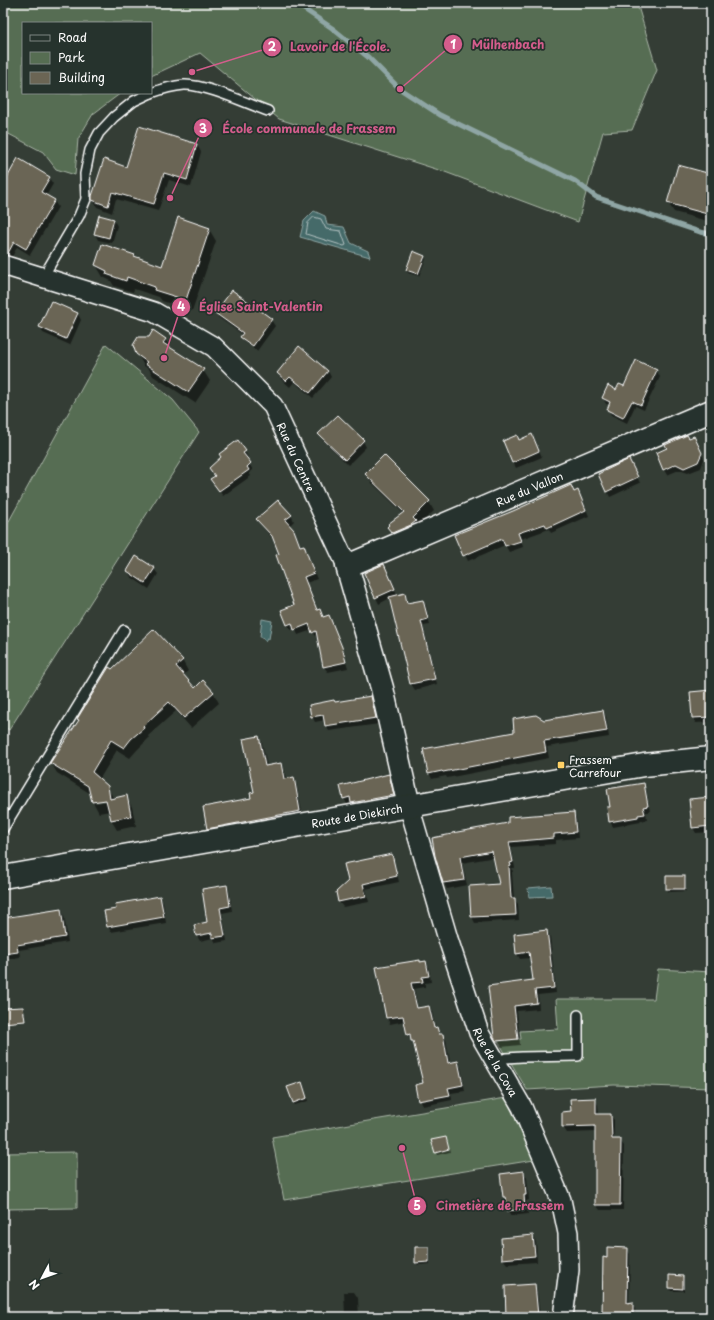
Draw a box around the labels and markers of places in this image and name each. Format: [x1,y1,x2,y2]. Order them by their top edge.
callout: Mülhenbach [443,32,552,56]
callout: Lavoir de l'École. [262,35,399,59]
callout: École communale de Frassem [193,116,404,140]
callout: Église Saint-Valentin [171,295,332,319]
place label: Frassem Carrefour [569,751,622,781]
marker: Frassem Carrefour [556,760,566,770]
callout: Cimetière de Frassem [407,1194,573,1218]

